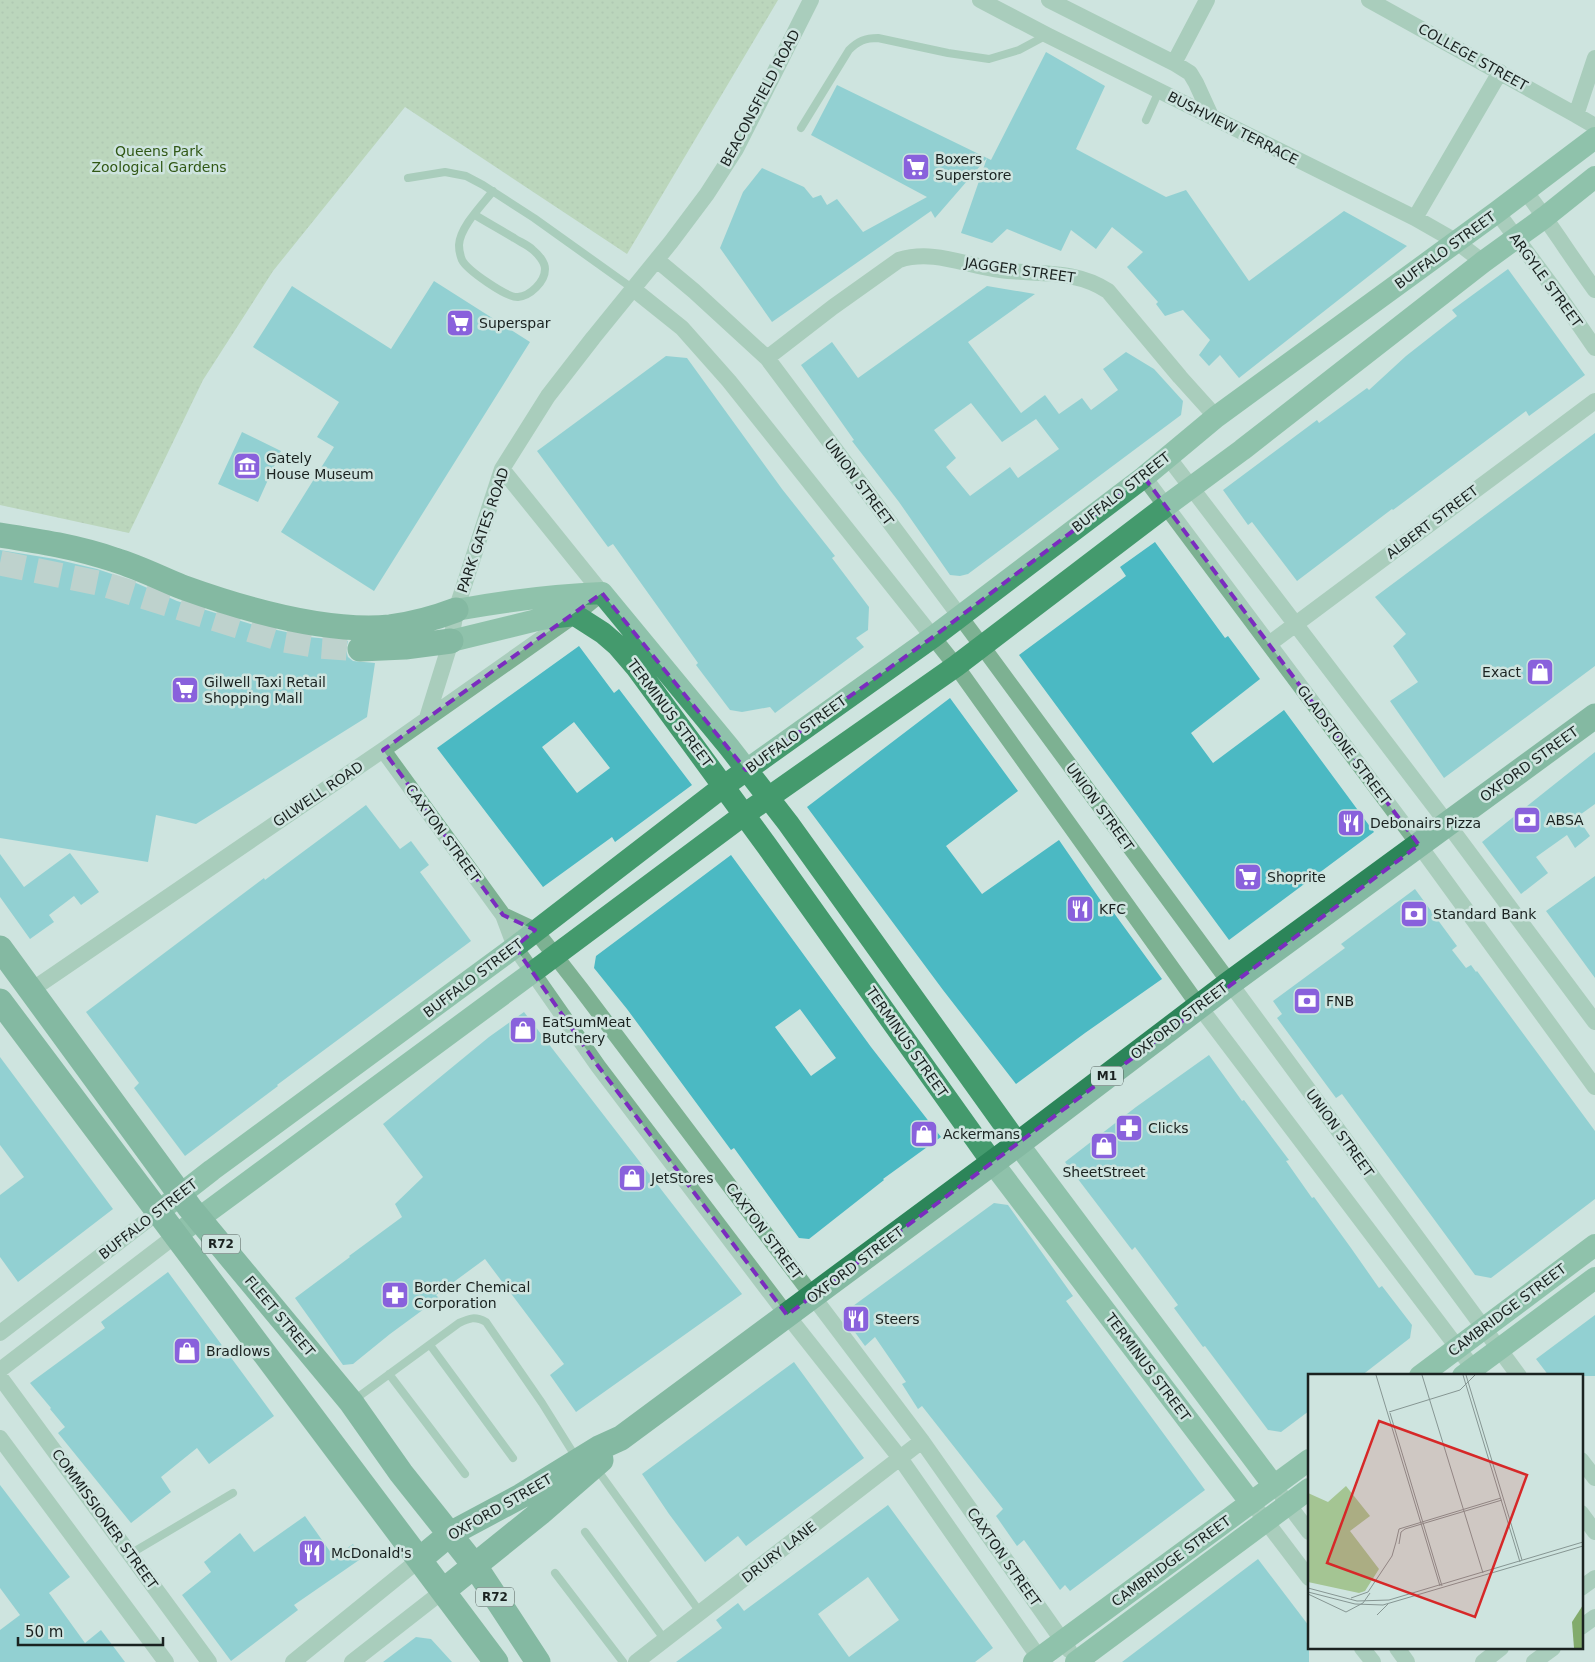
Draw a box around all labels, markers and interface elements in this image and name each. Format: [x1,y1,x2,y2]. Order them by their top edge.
street label: COLLEGE STREET [1415,20,1531,94]
street label: BEACONSFIELD ROAD [717,27,803,169]
street label: BUSHVIEW TERRACE [1165,88,1301,168]
park label: Queens Park Zoological Gardens [91,143,227,175]
place label: Boxers Superstore [935,151,1011,183]
supermarket icon: Boxers Superstore [901,152,931,182]
street label: BUFFALO STREET [1392,208,1499,292]
street label: ARGYLE STREET [1506,230,1586,331]
street label: JAGGER STREET [963,254,1077,286]
supermarket icon: Superspar [445,308,475,338]
place label: Superspar [479,315,551,331]
street label: UNION STREET [821,436,897,529]
street label: BUFFALO STREET [1069,448,1174,535]
place label: Gately House Museum [266,450,374,482]
museum icon: Gately House Museum [232,451,262,481]
street label: PARK GATES ROAD [454,465,512,595]
street label: ALBERT STREET [1383,482,1481,562]
street label: TERMINUS STREET [624,655,716,770]
shop icon: Exact [1525,657,1555,687]
place label: Exact [1482,664,1522,680]
place label: Gilwell Taxi Retail Shopping Mall [204,674,326,706]
supermarket icon: Gilwell Taxi Retail Shopping Mall [170,675,200,705]
street label: GLADSTONE STREET [1294,682,1394,808]
street label: BUFFALO STREET [743,692,850,776]
street label: OXFORD STREET [1477,723,1581,805]
street label: GILWELL ROAD [270,758,366,830]
street label: UNION STREET [1063,760,1137,854]
street label: CAXTON STREET [402,781,484,885]
bank icon: ABSA [1512,805,1542,835]
restaurant icon: Debonairs Pizza [1336,808,1366,838]
place label: ABSA [1546,812,1584,828]
place label: Debonairs Pizza [1370,815,1481,831]
supermarket icon: Shoprite [1233,862,1263,892]
place label: Shoprite [1267,869,1326,885]
restaurant icon: KFC [1065,894,1095,924]
bank icon: Standard Bank [1399,899,1429,929]
place label: KFC [1099,901,1126,917]
place label: Standard Bank [1433,906,1537,922]
street label: BUFFALO STREET [420,935,526,1021]
street label: OXFORD STREET [1127,979,1231,1063]
street label: TERMINUS STREET [862,983,951,1101]
bank icon: FNB [1292,986,1322,1016]
place label: FNB [1326,993,1354,1009]
place label: EatSumMeat Butchery [542,1014,632,1046]
shop icon: EatSumMeat Butchery [508,1015,538,1045]
road number: M1 [1091,1066,1123,1086]
street label: UNION STREET [1303,1086,1377,1180]
pharmacy icon: Clicks [1114,1113,1144,1143]
shop icon: Ackermans [909,1119,939,1149]
place label: Clicks [1148,1120,1189,1136]
place label: Ackermans [943,1126,1020,1142]
shop icon: SheetStreet [1089,1131,1119,1161]
shop icon: JetStores [617,1163,647,1193]
place label: SheetStreet [1062,1164,1146,1180]
place label: JetStores [650,1170,714,1186]
street label: BUFFALO STREET [96,1175,201,1262]
street label: CAXTON STREET [723,1180,806,1283]
street label: OXFORD STREET [803,1223,907,1307]
road number: R72 [202,1234,240,1254]
street label: CAMBRIDGE STREET [1445,1260,1569,1359]
street label: FLEET STREET [242,1273,319,1360]
place label: Border Chemical Corporation [414,1279,530,1311]
pharmacy icon: Border Chemical Corporation [380,1280,410,1310]
restaurant icon: Steers [841,1304,871,1334]
street label: TERMINUS STREET [1102,1309,1194,1424]
place label: Steers [875,1311,920,1327]
shop icon: Bradlows [172,1336,202,1366]
place label: Bradlows [206,1343,270,1359]
inset map [1308,1374,1582,1650]
street label: COMMISSIONER STREET [49,1446,161,1592]
street label: OXFORD STREET [445,1471,555,1543]
street label: CAXTON STREET [964,1505,1044,1610]
street label: CAMBRIDGE STREET [1108,1512,1234,1610]
street label: DRURY LANE [739,1518,819,1586]
restaurant icon: McDonald's [297,1538,327,1568]
place label: McDonald's [331,1545,412,1561]
road number: R72 [476,1588,514,1606]
scale bar [18,1614,162,1646]
text: 50 m [25,1623,63,1641]

